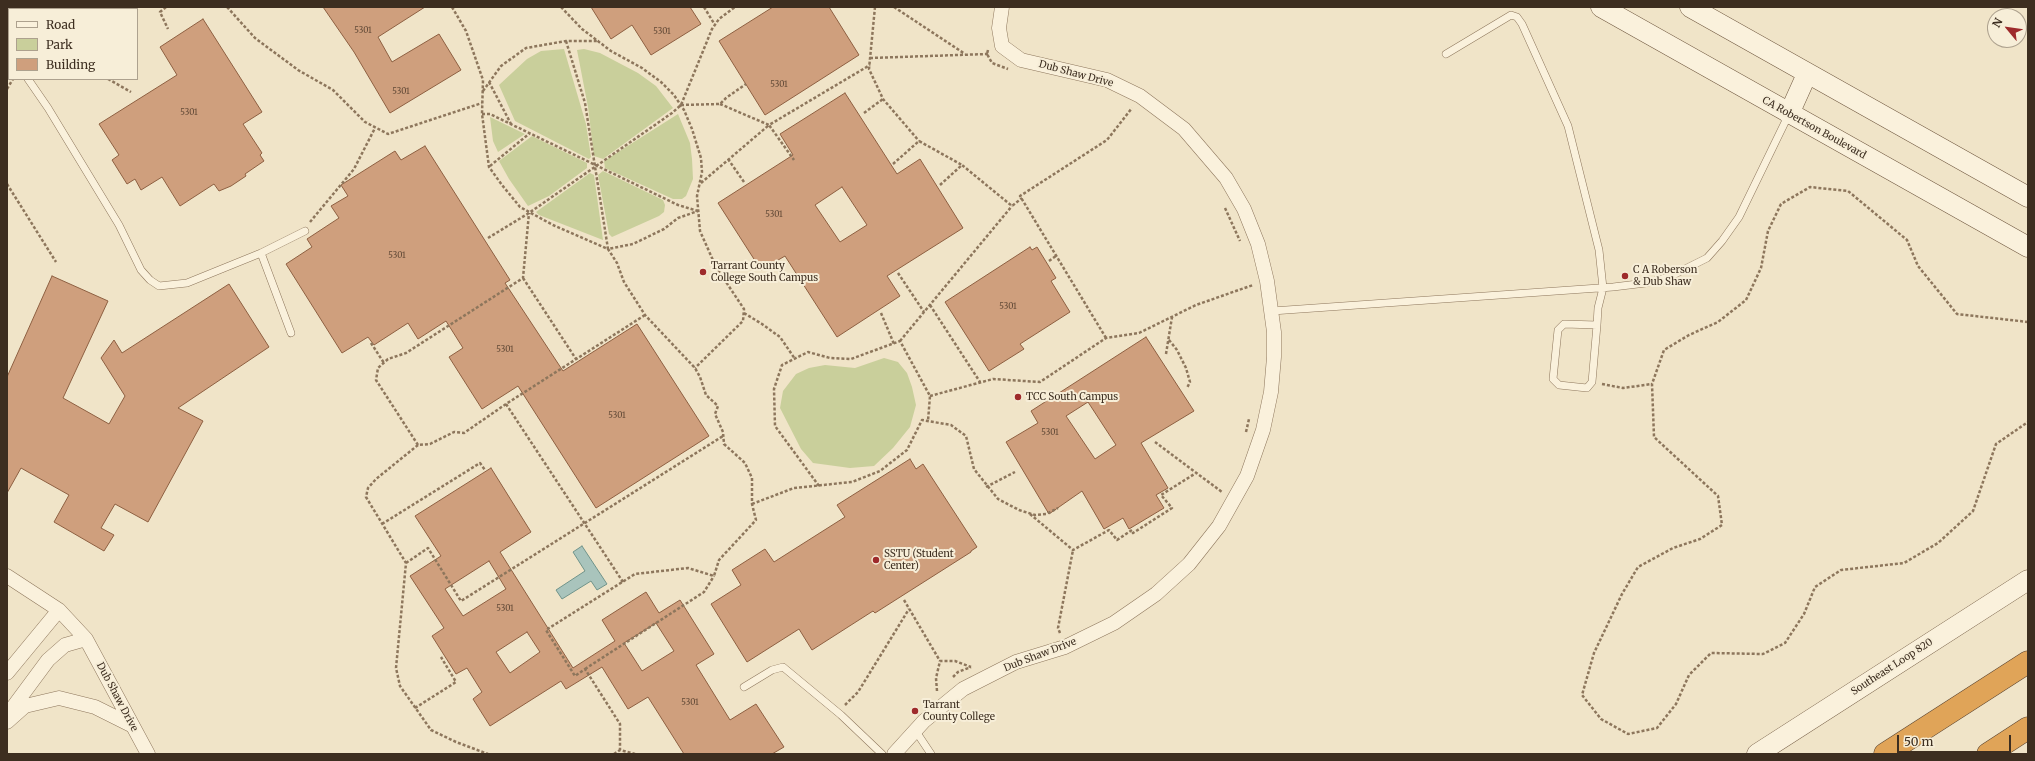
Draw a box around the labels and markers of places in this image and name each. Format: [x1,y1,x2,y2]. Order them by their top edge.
place label: Tarrant County College South Campus [711,260,818,284]
place label: C A Roberson & Dub Shaw [1633,264,1697,288]
marker: Tarrant County College South Campus [698,267,708,277]
marker: C A Roberson & Dub Shaw [1620,271,1630,281]
place label: TCC South Campus [1026,391,1118,403]
marker: TCC South Campus [1013,392,1023,402]
place label: SSTU (Student Center) [884,548,954,572]
marker: SSTU (Student Center) [871,555,881,565]
place label: Tarrant County College [923,699,995,722]
marker: Tarrant County College [910,706,920,716]

